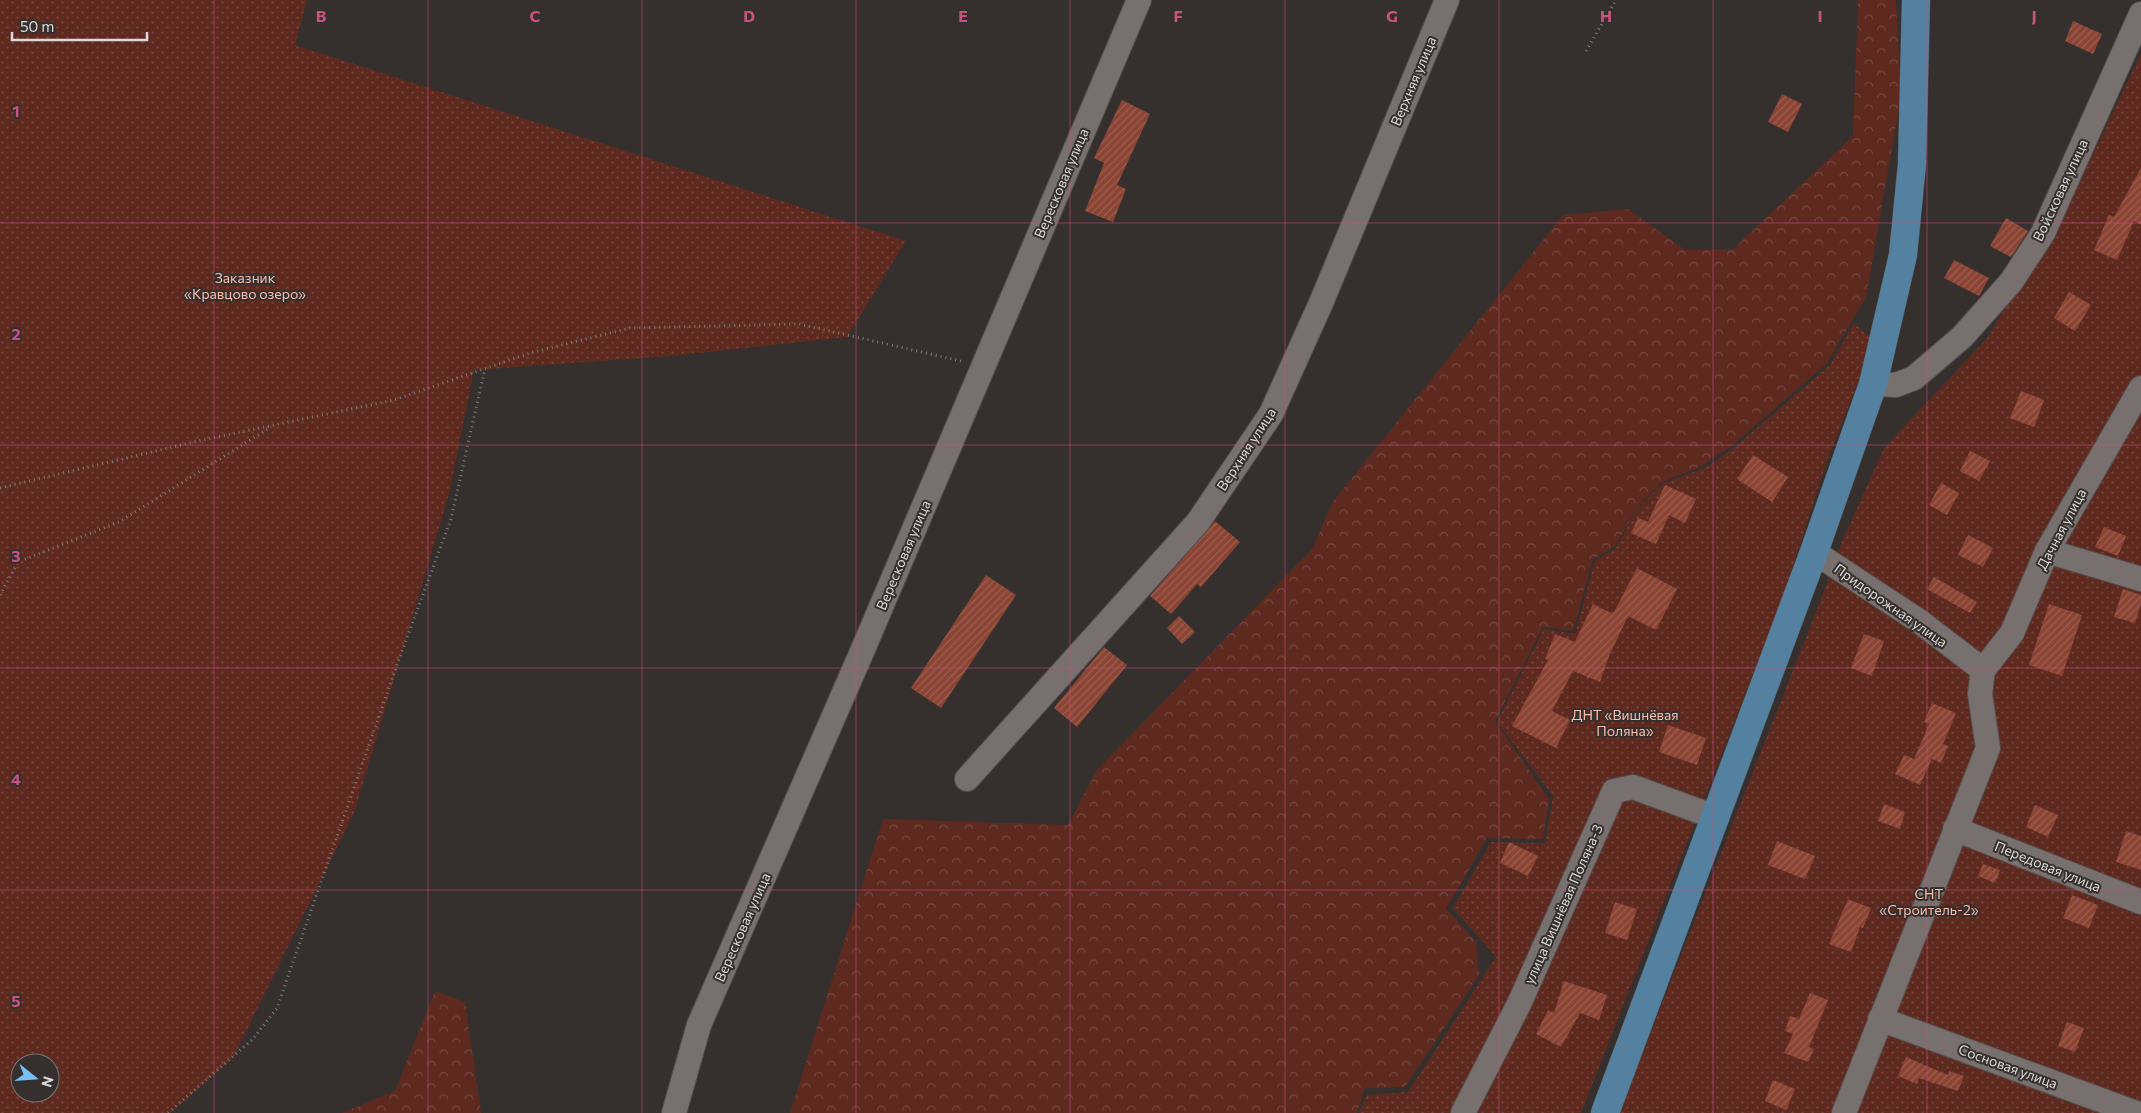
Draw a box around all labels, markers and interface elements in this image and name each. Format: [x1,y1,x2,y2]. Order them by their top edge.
text: B [316,6,327,25]
text: C [530,6,541,25]
text: D [743,6,755,25]
text: E [958,6,968,25]
text: F [1173,6,1183,25]
text: G [1386,6,1398,25]
text: H [1600,6,1612,25]
text: I [1817,6,1823,25]
text: J [2031,6,2037,25]
scale bar [12,10,148,42]
text: 50 m [20,17,54,35]
street label: Верхняя улица [1387,34,1439,128]
text: 1 [12,101,20,120]
street label: Вересковая улица [1030,126,1092,240]
street label: Войсковая улица [2029,136,2091,244]
park label: Заказник «Кравцово озеро» [184,269,306,302]
text: 2 [11,324,21,343]
street label: Верхняя улица [1213,404,1279,494]
street label: Дачная улица [2033,486,2089,572]
street label: Вересковая улица [872,498,934,612]
text: 3 [11,546,21,565]
street label: Придорожная улица [1831,560,1951,650]
park label: ДНТ «Вишнёвая Поляна» [1571,706,1679,739]
text: 4 [11,769,21,788]
street label: улица Вишнёвая Поляна-3 [1520,821,1606,987]
street label: Передовая улица [1992,837,2104,895]
street label: Вересковая улица [710,870,774,984]
park label: СНТ «Строитель-2» [1879,885,1979,918]
text: 5 [11,991,21,1010]
street label: Сосновая улица [1956,1040,2060,1092]
north arrow [10,1053,60,1103]
text: N [38,1074,58,1089]

